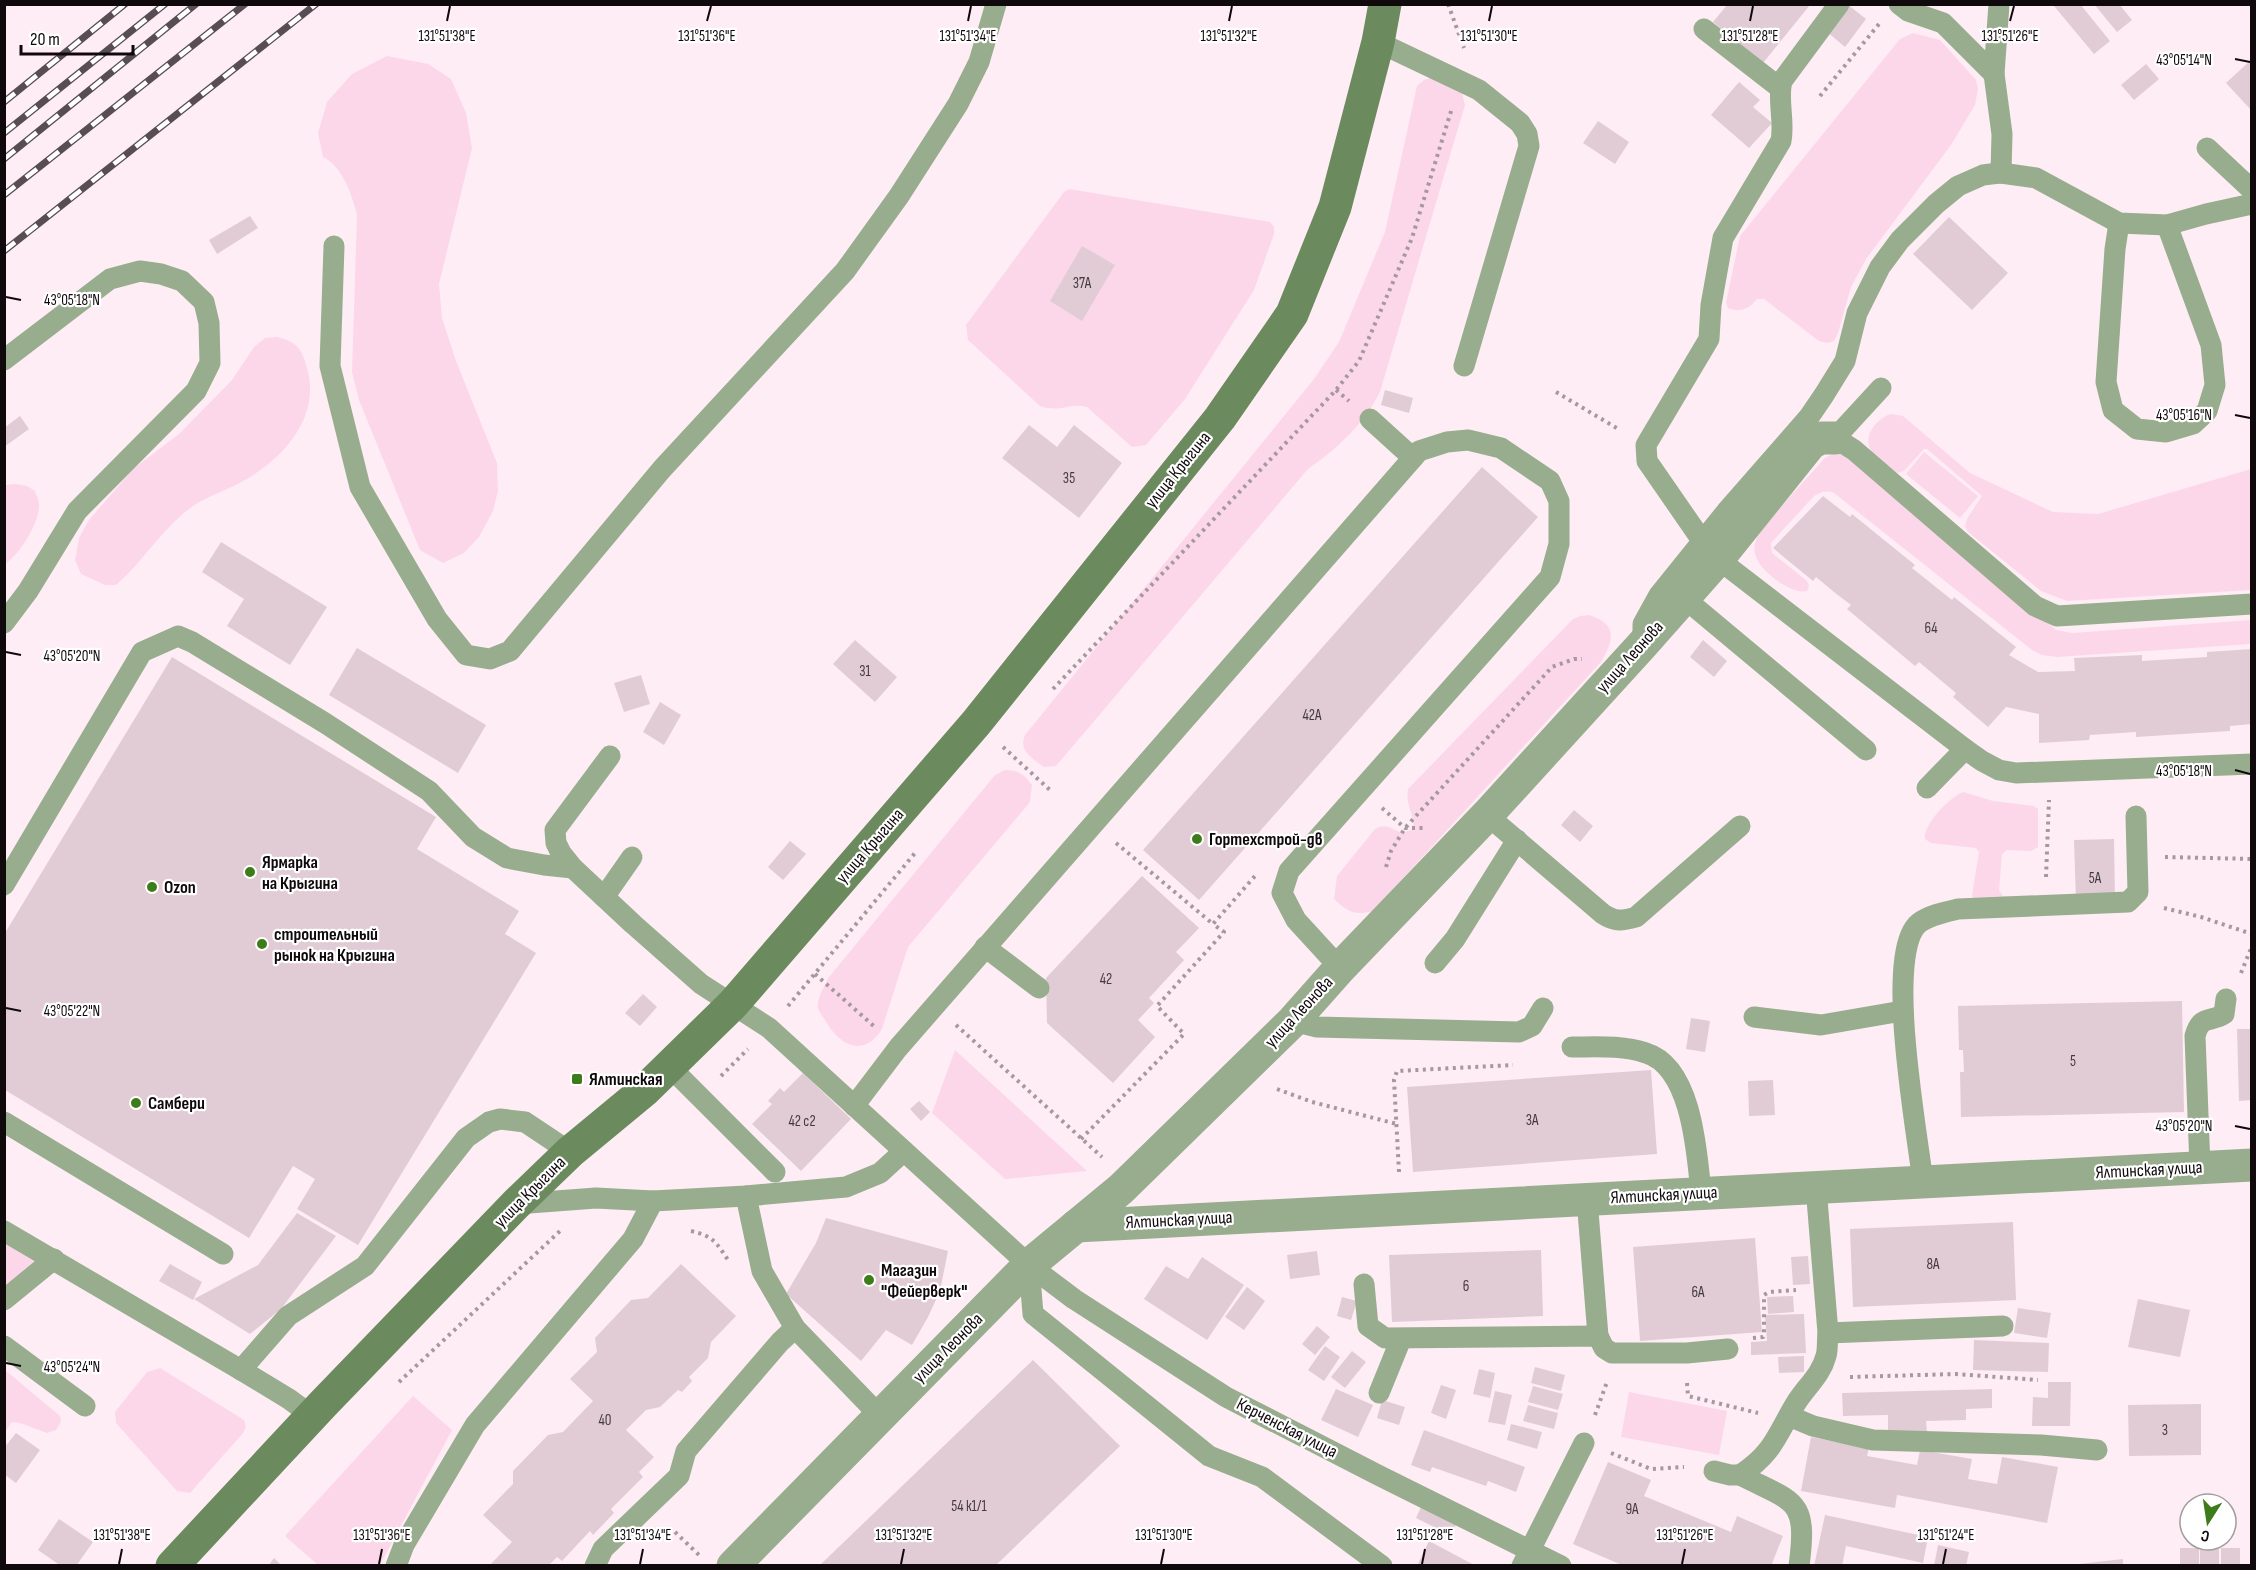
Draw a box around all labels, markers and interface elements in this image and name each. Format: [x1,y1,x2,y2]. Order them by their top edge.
scale bar [21,18,134,56]
text: 131°51'38"E [418,27,476,46]
text: 131°51'36"E [678,27,736,46]
text: 131°51'34"E [939,27,997,46]
text: 131°51'32"E [1201,27,1257,46]
text: 131°51'30"E [1460,27,1518,46]
text: 131°51'28"E [1721,27,1779,46]
text: 131°51'26"E [1981,27,2039,46]
text: 20 m [30,29,60,50]
text: 43°05'14"N [2156,51,2212,70]
house number: 37А [1073,274,1092,293]
text: 43°05'18"N [44,291,100,310]
text: 43°05'16"N [2156,406,2212,425]
street label: улица Крыгина [1141,427,1215,513]
house number: 35 [1063,469,1075,488]
street label: улица Леонова [1592,617,1668,697]
house number: 64 [1924,619,1938,638]
text: 43°05'20"N [43,647,101,666]
house number: 31 [859,662,872,681]
house number: 42А [1303,706,1322,725]
text: 43°05'18"N [2156,762,2212,781]
street label: улица Крыгина [832,804,908,888]
place label: Гортехстрой-дв [1209,829,1323,850]
marker: Гортехстрой-дв [1190,832,1204,846]
place label: Ярмарка на Крыгина [262,852,338,894]
marker: Ярмарка на Крыгина [243,865,257,879]
house number: 5А [2089,869,2102,888]
place label: Ozon [164,877,196,898]
marker: Ozon [145,880,159,894]
place label: строительный рынок на Крыгина [274,924,395,966]
marker: строительный рынок на Крыгина [255,937,269,951]
house number: 42 [1100,970,1112,989]
street label: улица Леонова [1261,972,1337,1052]
text: 43°05'22"N [44,1002,100,1021]
house number: 5 [2070,1052,2076,1071]
place label: Ялтинская [589,1069,663,1090]
marker: Ялтинская [570,1072,584,1086]
place label: Самбери [148,1093,205,1114]
marker: Самбери [129,1096,143,1110]
house number: 3А [1526,1111,1539,1130]
house number: 42 с2 [788,1112,816,1131]
text: 43°05'20"N [2155,1117,2213,1136]
street label: улица Крыгина [490,1152,570,1232]
street label: Ялтинская улица [2095,1157,2203,1183]
street label: Ялтинская улица [1610,1182,1718,1208]
street label: Ялтинская улица [1125,1207,1233,1233]
house number: 8А [1927,1255,1940,1274]
place label: Магазин "Фейерверк" [881,1260,967,1302]
marker: Магазин "Фейерверк" [862,1273,876,1287]
house number: 6 [1463,1277,1469,1296]
house number: 6А [1692,1283,1705,1302]
street label: улица Леонова [909,1309,987,1387]
text: 43°05'24"N [44,1358,100,1377]
street label: Керченская улица [1233,1394,1341,1462]
house number: 40 [599,1411,611,1430]
house number: 3 [2162,1421,2168,1440]
north arrow [2178,1492,2238,1552]
house number: 54 к1/1 [951,1497,987,1516]
house number: 9А [1625,1500,1639,1519]
text: С [2199,1525,2211,1545]
text: 131°51'38"E [93,1526,151,1545]
text: 131°51'36"E [353,1526,411,1545]
text: 131°51'34"E [614,1526,672,1545]
text: 131°51'32"E [876,1526,932,1545]
text: 131°51'30"E [1135,1526,1193,1545]
text: 131°51'28"E [1396,1526,1454,1545]
text: 131°51'26"E [1656,1526,1714,1545]
text: 131°51'24"E [1918,1526,1974,1545]

